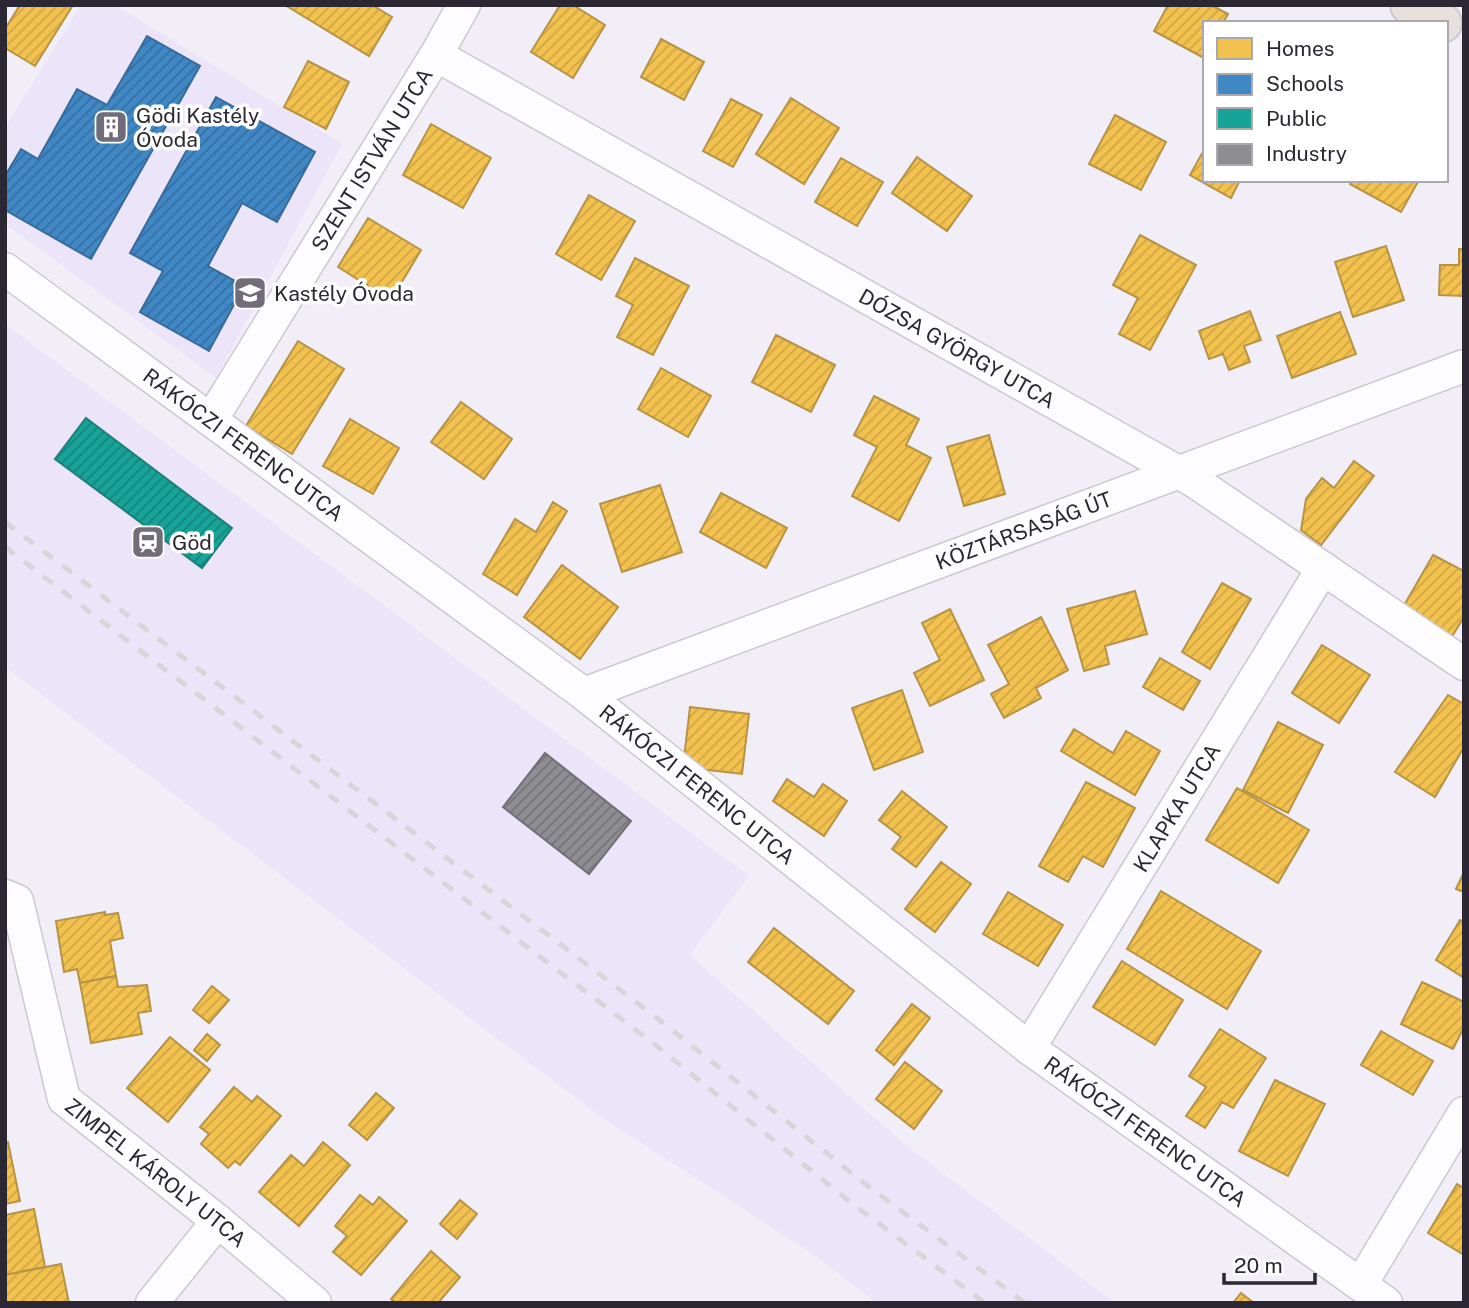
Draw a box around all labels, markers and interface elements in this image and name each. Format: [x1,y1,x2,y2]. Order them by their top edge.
legend [1203,21,1448,182]
text: Homes [1266,36,1334,61]
street label: SZENT ISTVÁN UTCA [306,63,438,256]
text: Schools [1266,71,1344,96]
place label: Gödi Kastély Óvoda [136,103,259,152]
text: Public [1266,106,1327,131]
building icon: Gödi Kastély Óvoda [92,108,130,146]
text: Industry [1266,141,1347,166]
school or university icon: Kastély Óvoda [231,274,269,312]
place label: Kastély Óvoda [274,281,414,306]
street label: DÓZSA GYÖRGY UTCA [855,283,1060,413]
street label: RÁKÓCZI FERENC UTCA [139,362,349,526]
street label: KÖZTÁRSASÁG ÚT [932,486,1115,574]
station icon: Göd [129,523,167,561]
place label: Göd [172,530,212,555]
street label: RÁKÓCZI FERENC UTCA [595,699,800,869]
street label: KLAPKA UTCA [1128,739,1225,876]
street label: RÁKÓCZI FERENC UTCA [1040,1051,1251,1212]
street label: ZIMPEL KÁROLY UTCA [60,1092,252,1252]
scale bar [1224,1242,1315,1286]
text: 20 m [1234,1253,1283,1278]

